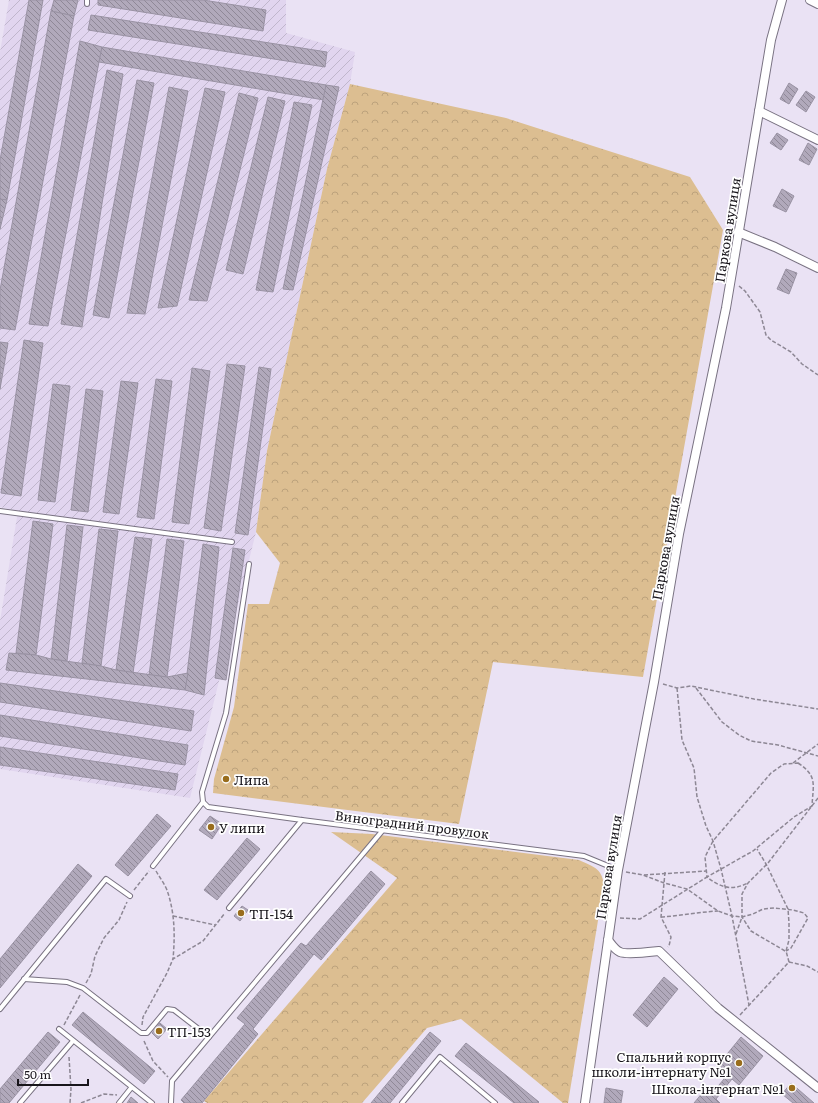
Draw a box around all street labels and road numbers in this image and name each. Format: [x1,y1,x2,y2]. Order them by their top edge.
street label: Паркова вулиця [709,176,745,284]
street label: Паркова вулиця [646,494,684,602]
street label: Виноградний провулок [334,805,490,843]
street label: Паркова вулиця [590,813,626,921]

